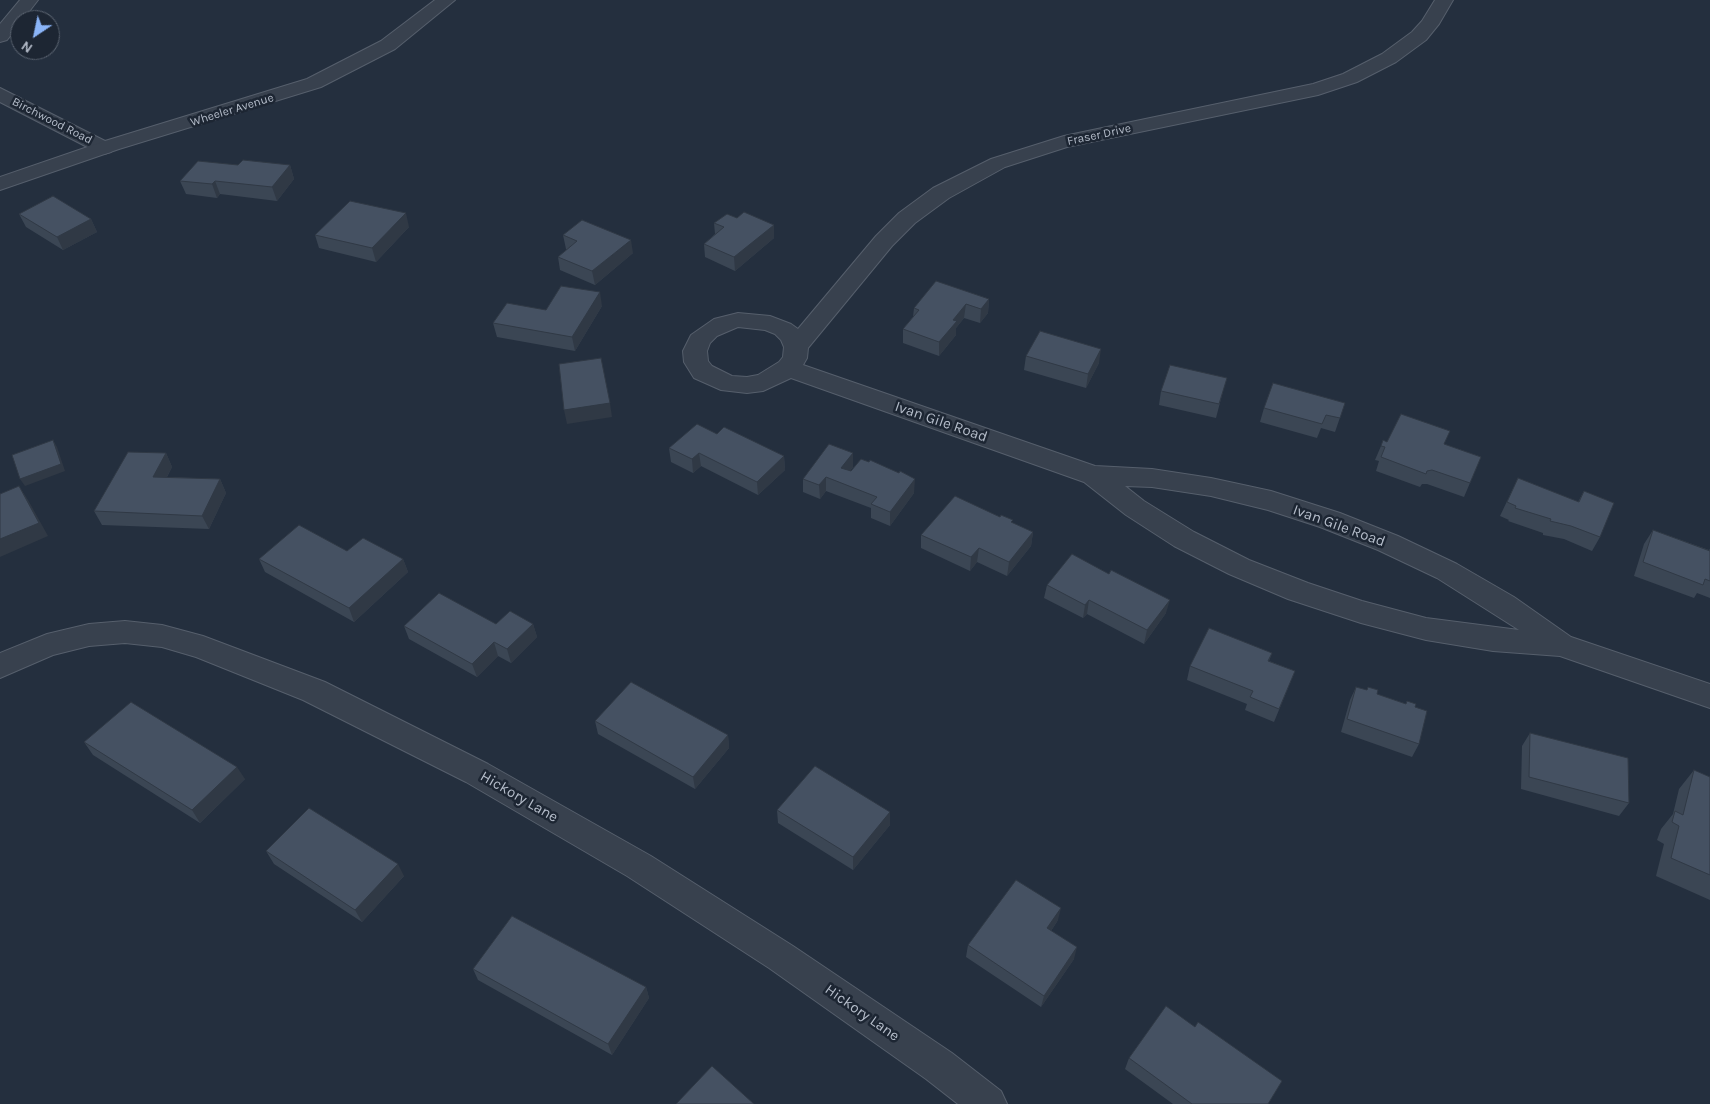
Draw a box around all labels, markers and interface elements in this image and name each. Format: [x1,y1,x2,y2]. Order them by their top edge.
north arrow [10,10,60,60]
text: N [18,37,36,57]
street label: Wheeler Avenue [189,90,275,130]
street label: Birchwood Road [9,95,95,147]
street label: Fraser Drive [1066,121,1132,149]
street label: Ivan Gile Road [892,398,990,446]
street label: Ivan Gile Road [1290,501,1388,551]
street label: Hickory Lane [477,767,561,827]
street label: Hickory Lane [821,981,903,1045]

